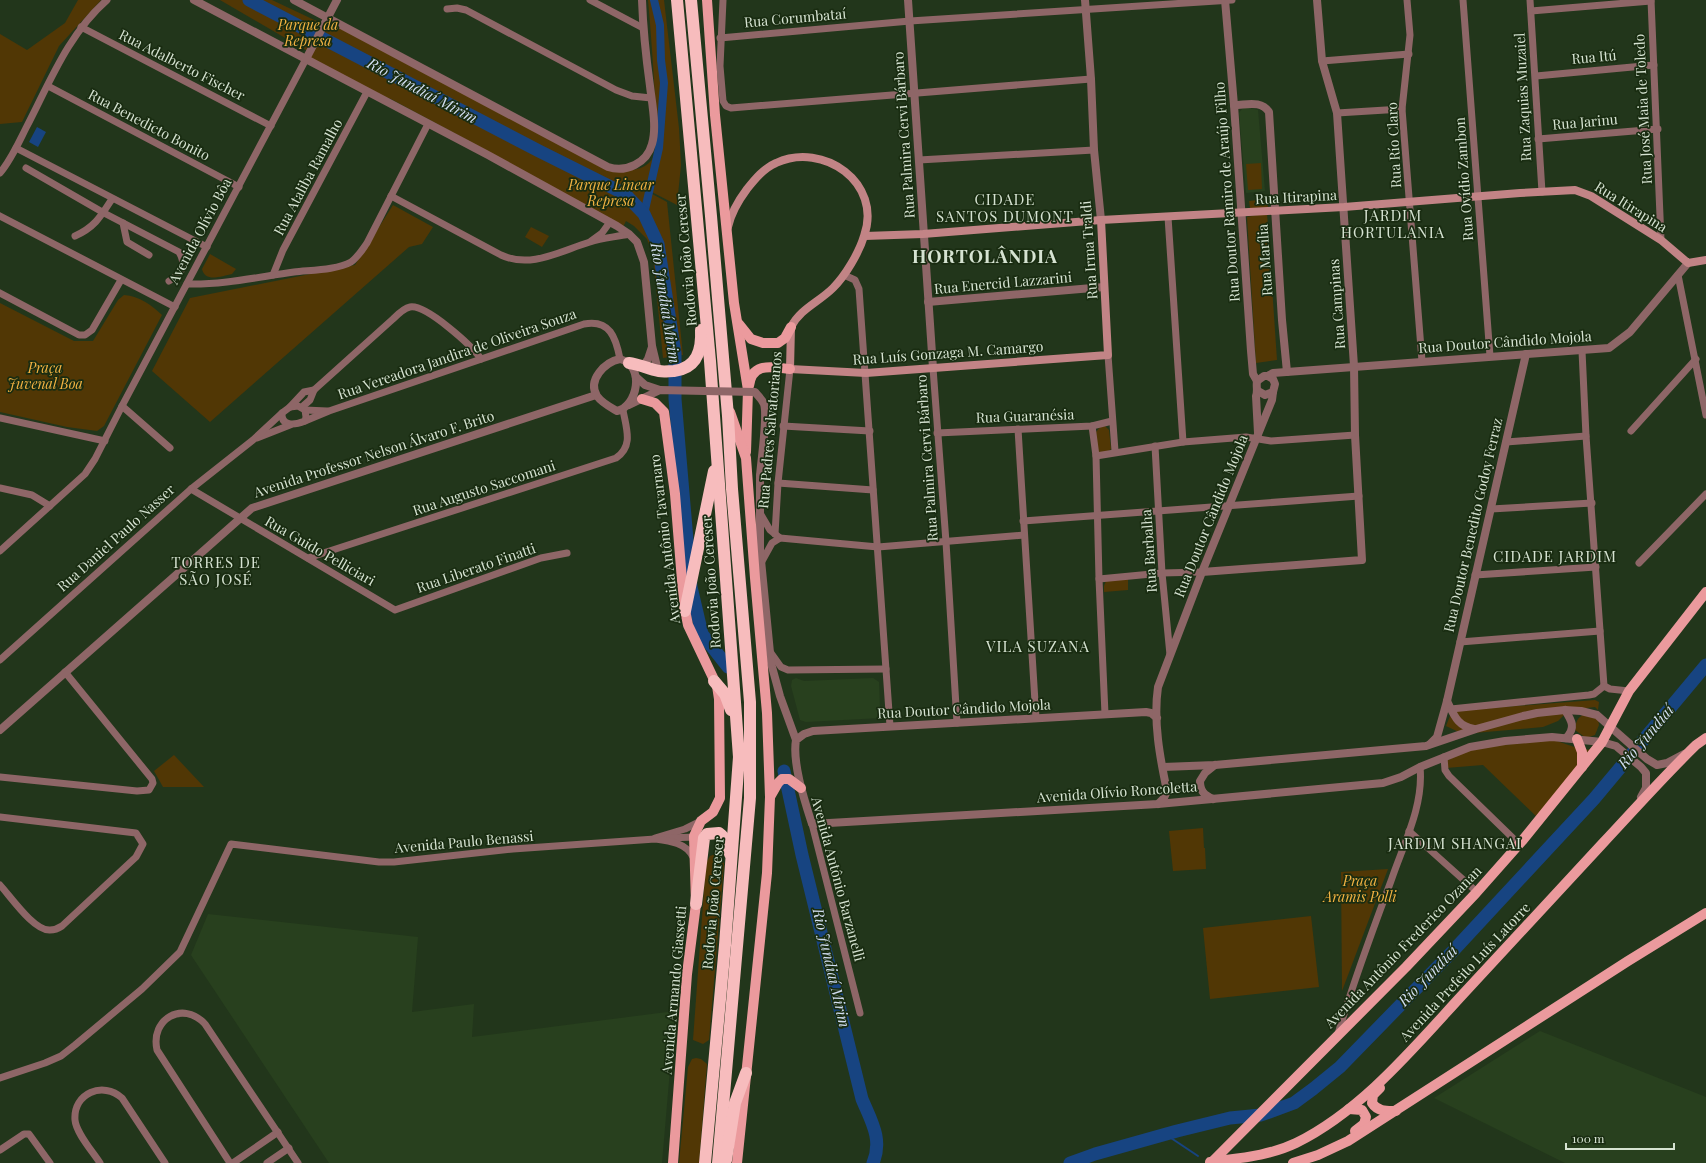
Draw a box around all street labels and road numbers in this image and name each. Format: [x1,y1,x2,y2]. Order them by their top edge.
street label: Rua Corumbataí [743,4,847,31]
street label: Rua Adalberto Fischer [116,25,249,105]
street label: Rua Zaquias Muzaiel [1510,32,1535,162]
street label: Rua José Maia de Toledo [1629,33,1656,185]
street label: Rua Itú [1571,45,1617,68]
street label: Rua Palmira Cervi Bárbaro [888,51,919,219]
street label: Rua Doutor Ramiro de Araújo Filho [1209,81,1244,303]
street label: Rua Benedicto Bonito [85,84,214,165]
street label: Rua Río Claro [1382,101,1405,188]
street label: Rua Jarinu [1551,109,1618,134]
street label: Rua Ataliba Ramalho [269,115,346,238]
street label: Rua Ovídio Zambon [1450,116,1477,241]
street label: Avenida Olívio Bôa [163,174,235,288]
street label: Rua Itirapina [1591,177,1671,236]
street label: Rua Itirapina [1255,185,1337,208]
street label: Rodovia João Cereser [670,192,701,327]
street label: Rua Irma Traldi [1076,200,1101,300]
street label: Rua Marília [1253,223,1276,297]
street label: Rua Campinas [1324,258,1349,350]
street label: Rua Enercid Lazzarini [933,267,1073,298]
street label: Rua Vereadora Jandira de Oliveira Souza [335,304,579,403]
street label: Rua Doutor Cândido Mojola [1418,326,1592,357]
street label: Rua Luís Gonzaga M. Camargo [852,336,1044,369]
street label: Rua Padres Salvatorianos [753,350,786,509]
street label: Rua Palmira Cervi Bárbaro [911,374,942,542]
street label: Rua Guaranésia [975,404,1075,427]
street label: Avenida Professor Nelson Álvaro F. Brito [250,405,497,502]
street label: Rua Doutor Benedito Godoy Ferraz [1439,416,1507,634]
street label: Rua Doutor Cândido Mojola [1169,432,1252,600]
street label: Avenida Antônio Tavarnaro [645,453,684,626]
street label: Rua Augusto Saccomani [410,455,558,520]
street label: Rua Daniel Paulo Nasser [53,479,179,596]
street label: Rua Barbalha [1136,509,1161,593]
street label: Rua Guido Pelliciari [262,511,379,590]
street label: Rodovia João Cereser [696,514,725,649]
street label: Rua Liberato Finatti [414,538,538,597]
street label: Rua Doutor Cândido Mojola [877,694,1051,723]
street label: Avenida Olívio Roncoletta [1035,776,1198,807]
street label: Avenida Antônio Barzanelli [807,794,870,963]
street label: Avenida Paulo Benassi [393,826,534,857]
street label: Rodovia João Cereser [697,835,728,970]
street label: Avenida Antônio Frederico Ozanan [1319,861,1486,1033]
street label: Avenida Prefeito Luís Latorre [1394,898,1534,1046]
street label: Avenida Armando Giassetti [657,905,690,1076]

